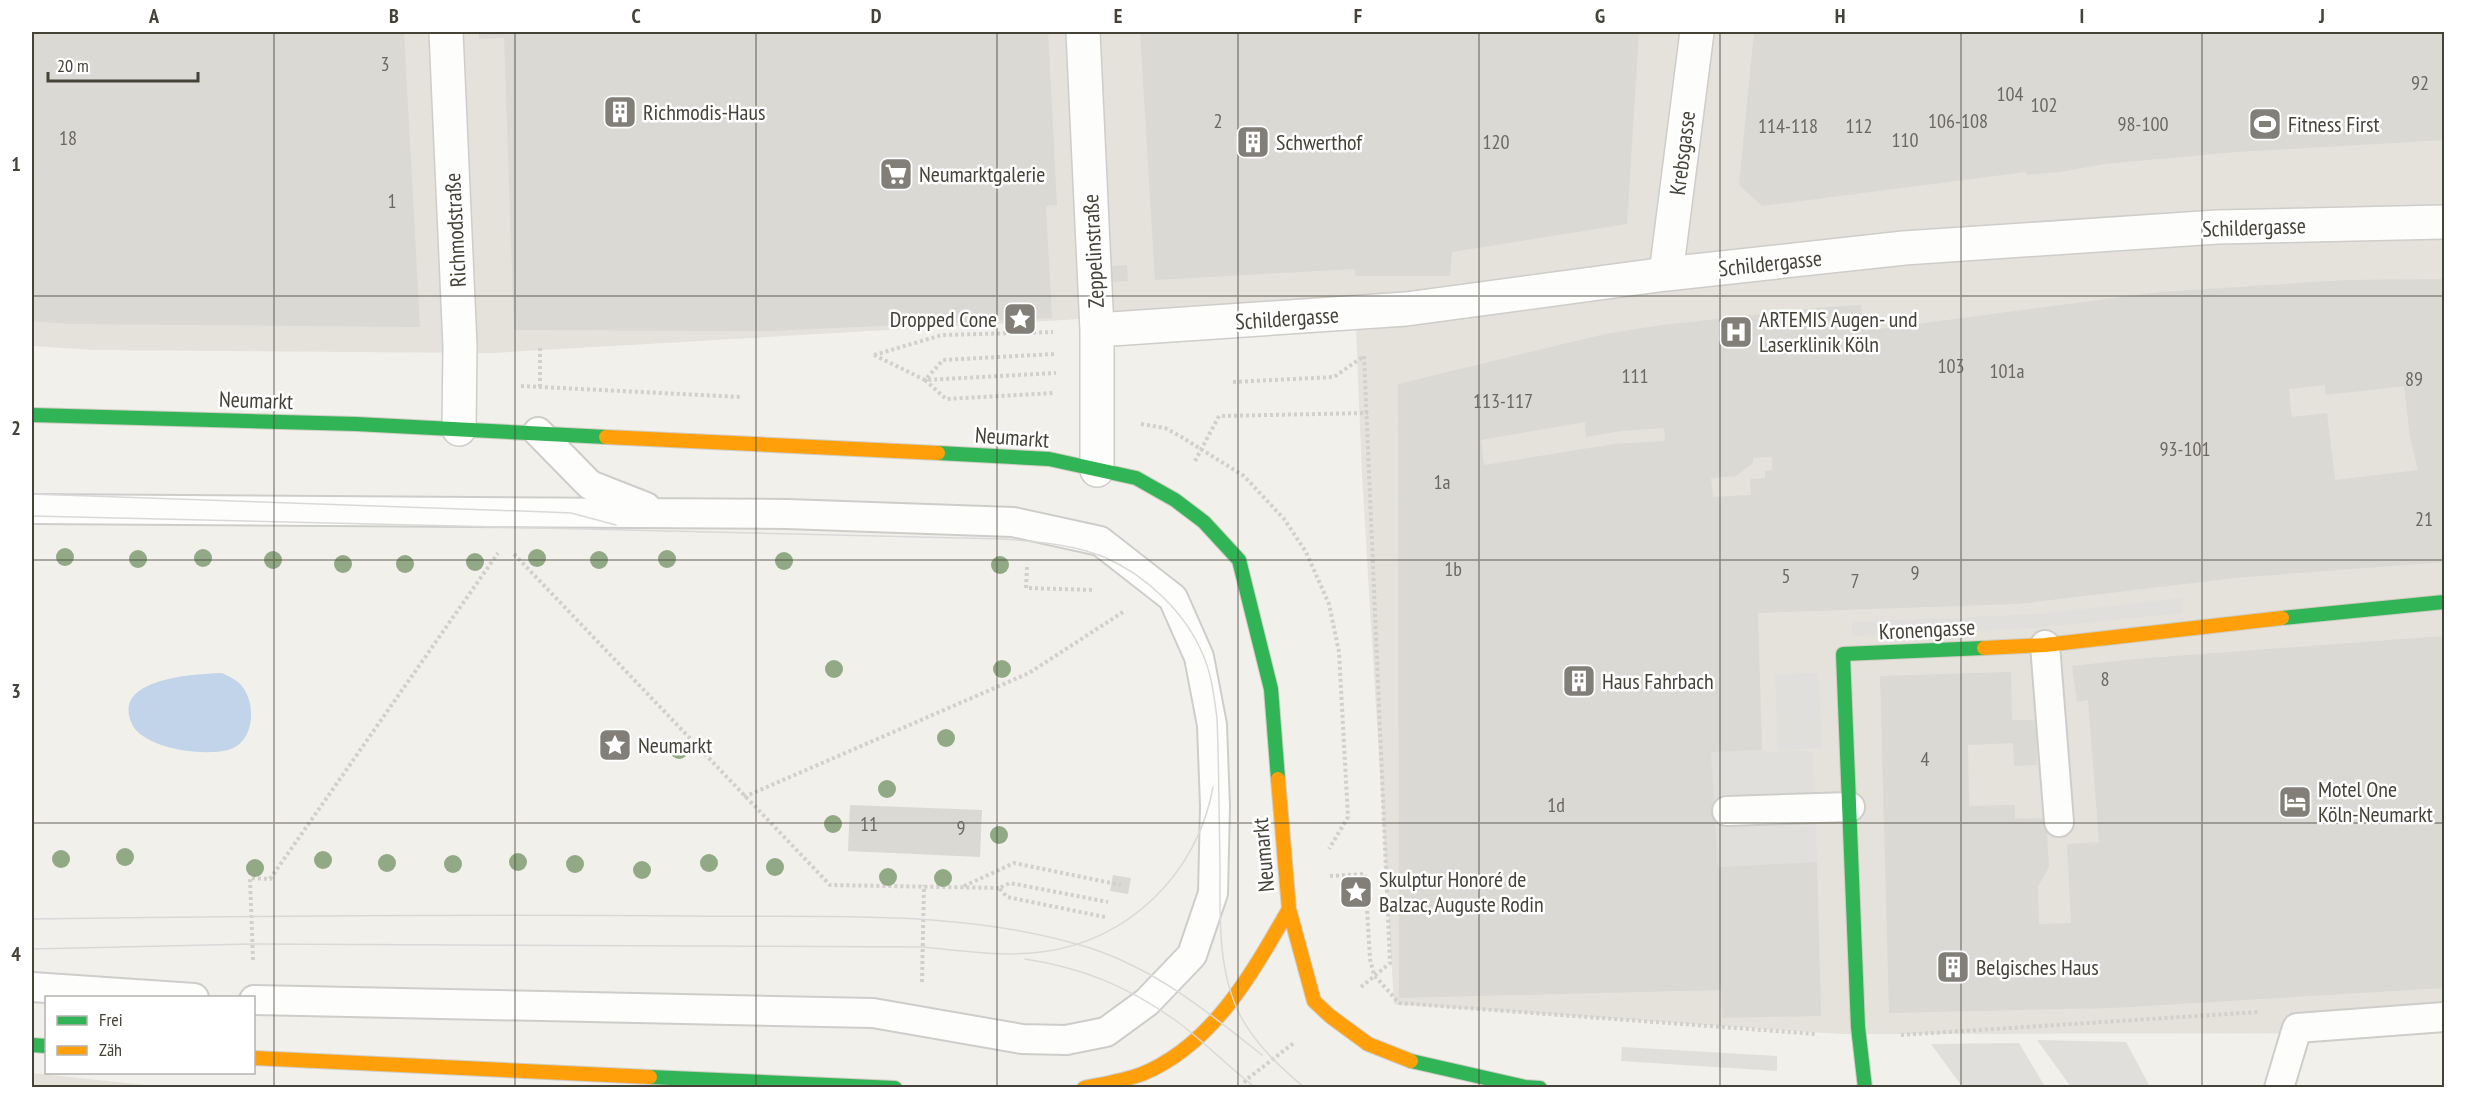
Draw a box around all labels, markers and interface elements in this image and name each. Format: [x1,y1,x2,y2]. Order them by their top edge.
text: A [148,3,160,29]
text: B [389,3,399,29]
text: C [631,3,641,29]
text: D [871,3,882,29]
text: E [1114,3,1122,29]
text: F [1354,3,1362,29]
text: G [1595,3,1605,29]
text: H [1835,3,1845,29]
text: I [2080,3,2084,29]
text: J [2318,3,2325,29]
scale bar [48,45,198,83]
house number: 3 [381,51,390,77]
text: 20 m [57,54,89,77]
house number: 92 [2411,70,2429,96]
house number: 104 [1997,81,2024,107]
house number: 102 [2031,92,2058,118]
building icon: Richmodis-Haus [602,94,638,130]
place label: Richmodis-Haus [643,98,765,126]
sports icon: Fitness First [2247,106,2283,142]
house number: 2 [1214,108,1223,134]
house number: 106-108 [1928,108,1988,134]
street label: Krebsgasse [1663,109,1701,197]
place label: Fitness First [2288,110,2380,138]
house number: 98-100 [2118,111,2168,137]
house number: 114-118 [1758,113,1818,139]
house number: 112 [1846,113,1873,139]
building icon: Schwerthof [1235,124,1271,160]
house number: 18 [59,125,77,151]
house number: 110 [1892,127,1919,153]
place label: Schwerthof [1276,128,1363,156]
house number: 120 [1483,129,1510,155]
text: 1 [11,151,21,177]
supermarket icon: Neumarktgalerie [878,156,914,192]
place label: Neumarktgalerie [919,160,1045,188]
street label: Richmodstraße [438,172,472,288]
house number: 1 [388,188,397,214]
street label: Zeppelinstraße [1076,193,1110,309]
street label: Schildergasse [2202,211,2306,243]
street label: Schildergasse [1717,244,1823,282]
street label: Schildergasse [1234,300,1340,336]
place icon: Dropped Cone [1002,301,1038,337]
place label: Dropped Cone [890,305,997,333]
place label: ARTEMIS Augen- und Laserklinik Köln [1759,305,1917,358]
hospital icon: ARTEMIS Augen- und Laserklinik Köln [1718,314,1754,350]
house number: 103 [1938,353,1965,379]
house number: 101a [1990,358,2025,384]
house number: 111 [1622,363,1649,389]
house number: 89 [2405,366,2423,392]
street label: Neumarkt [218,385,294,415]
house number: 113-117 [1473,388,1533,414]
text: 2 [11,415,21,441]
street label: Neumarkt [974,420,1050,454]
house number: 93-101 [2160,436,2210,462]
house number: 1a [1434,469,1451,495]
house number: 21 [2415,506,2433,532]
house number: 1b [1444,556,1462,582]
house number: 9 [1911,560,1920,586]
house number: 5 [1782,563,1791,589]
house number: 7 [1851,568,1860,594]
street label: Kronengasse [1878,612,1976,646]
building icon: Haus Fahrbach [1561,663,1597,699]
house number: 8 [2101,666,2110,692]
place label: Haus Fahrbach [1602,667,1714,695]
text: 3 [11,678,21,704]
place icon: Neumarkt [597,727,633,763]
place label: Neumarkt [638,731,712,759]
house number: 4 [1921,746,1930,772]
place label: Motel One Köln-Neumarkt [2318,775,2433,828]
hotel icon: Motel One Köln-Neumarkt [2277,784,2313,820]
house number: 1d [1547,792,1565,818]
house number: 11 [860,811,878,837]
house number: 9 [957,815,966,841]
street label: Neumarkt [1246,817,1280,893]
place label: Skulptur Honoré de Balzac, Auguste Rodin [1379,865,1544,918]
place icon: Skulptur Honoré de Balzac, Auguste Rodin [1338,874,1374,910]
text: 4 [11,941,21,967]
building icon: Belgisches Haus [1935,949,1971,985]
place label: Belgisches Haus [1976,953,2099,981]
legend [45,996,255,1074]
text: Frei [99,1008,123,1031]
text: Zäh [99,1038,122,1061]

